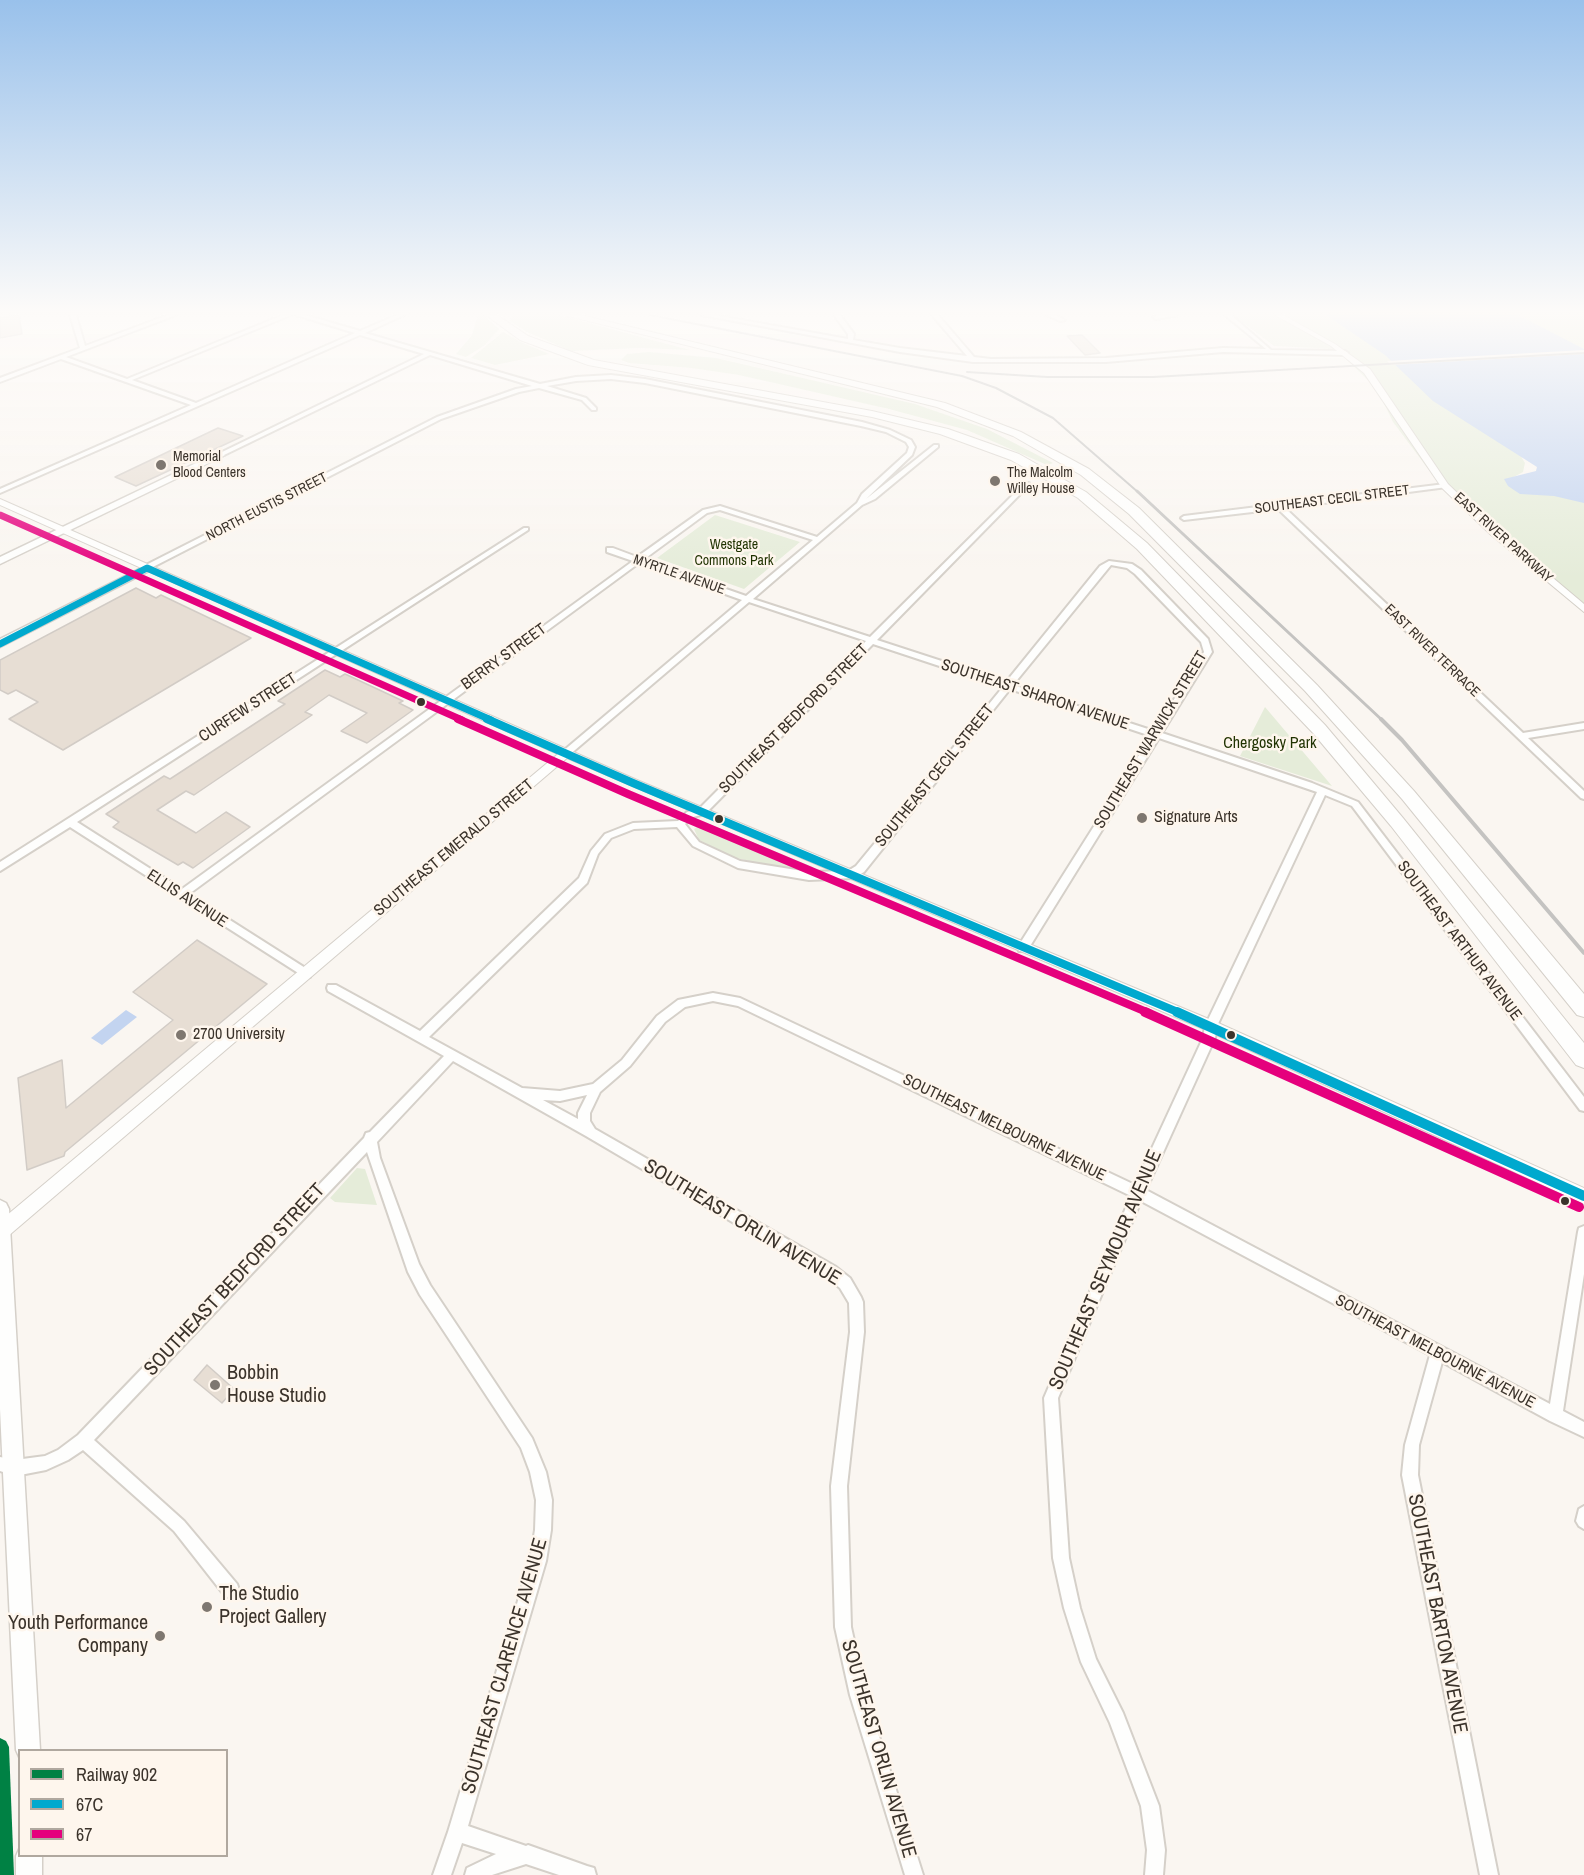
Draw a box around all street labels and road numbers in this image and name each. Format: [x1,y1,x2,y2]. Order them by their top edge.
street label: NORTH EUSTIS STREET [204,469,330,545]
street label: SOUTHEAST CECIL STREET [1254,482,1410,518]
street label: EAST RIVER PARKWAY [1450,489,1556,587]
street label: MYRTLE AVENUE [631,551,727,599]
street label: EAST RIVER TERRACE [1381,601,1483,701]
street label: BERRY STREET [458,620,550,694]
street label: SOUTHEAST BEDFORD STREET [715,640,873,798]
street label: SOUTHEAST WARWICK STREET [1090,648,1212,832]
street label: SOUTHEAST SHARON AVENUE [939,655,1131,735]
street label: CURFEW STREET [195,669,301,747]
street label: SOUTHEAST CECIL STREET [872,701,998,851]
street label: SOUTHEAST EMERALD STREET [370,776,538,920]
street label: SOUTHEAST ARTHUR AVENUE [1393,857,1525,1025]
street label: ELLIS AVENUE [143,866,231,932]
street label: SOUTHEAST MELBOURNE AVENUE [899,1070,1109,1186]
street label: SOUTHEAST SEYMOUR AVENUE [1044,1146,1168,1394]
street label: SOUTHEAST ORLIN AVENUE [639,1155,845,1291]
street label: SOUTHEAST BEDFORD STREET [140,1179,330,1381]
street label: SOUTHEAST MELBOURNE AVENUE [1332,1291,1538,1413]
street label: SOUTHEAST BARTON AVENUE [1402,1492,1472,1736]
street label: SOUTHEAST CLARENCE AVENUE [457,1535,553,1797]
street label: SOUTHEAST ORLIN AVENUE [835,1637,921,1861]

